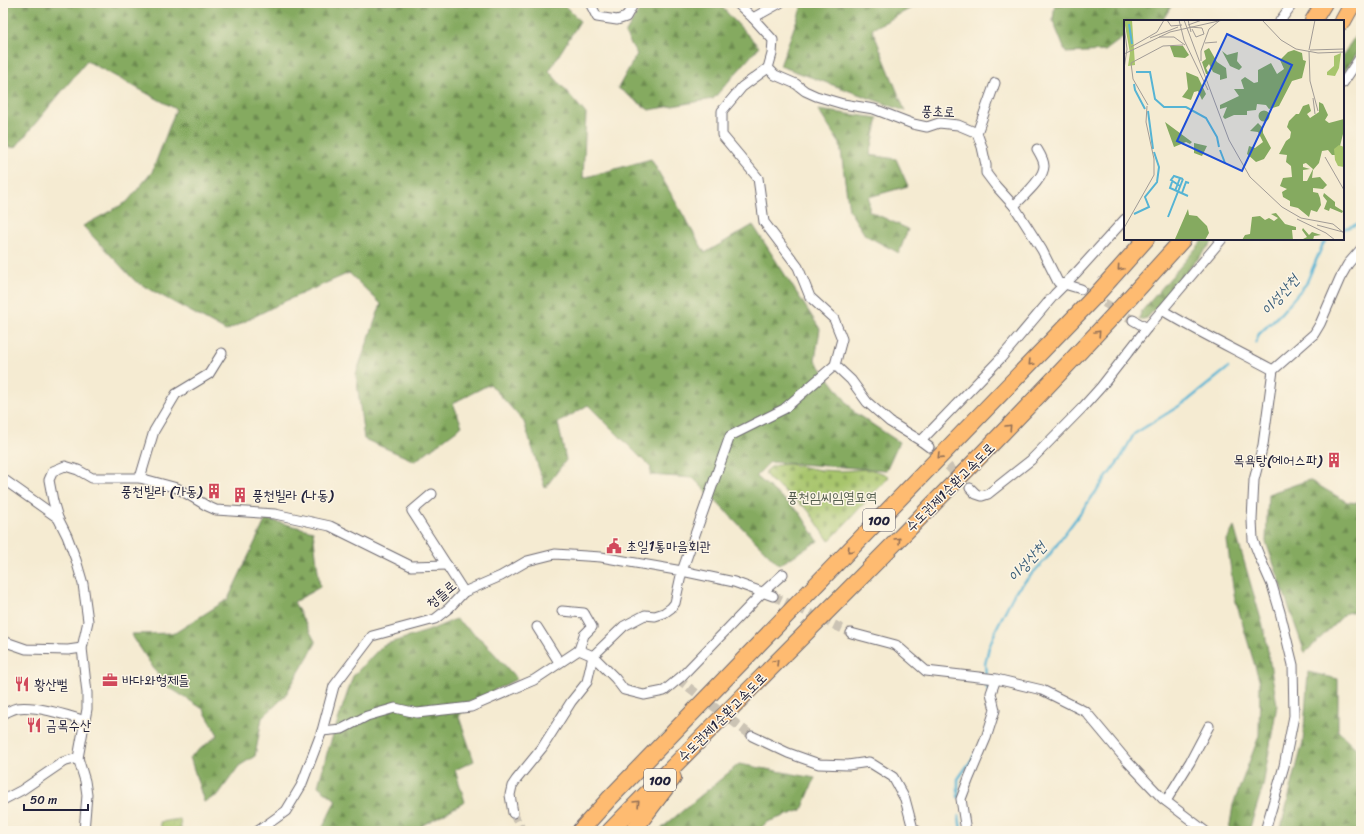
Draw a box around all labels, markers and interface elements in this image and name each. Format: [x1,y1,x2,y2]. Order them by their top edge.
inset map [1124,20,1344,240]
street label: 풍초로 [921,98,955,125]
one-way arrow [1118,264,1125,271]
water label: 이성산천 [1254,267,1307,322]
one-way arrow [1093,330,1101,338]
one-way arrow [1028,358,1036,366]
one-way arrow [1004,424,1012,432]
street label: 수도권제1순환고속도로 [900,437,1001,538]
place label: 목욕탕(에어스파) [1233,448,1323,473]
one-way arrow [938,451,945,459]
building icon: 목욕탕(에어스파) [1325,451,1343,469]
place label: 풍천빌라 (가동) [121,479,203,504]
building icon: 풍천빌라 (가동) [205,482,223,500]
place label: 풍천빌라 (나동) [252,483,334,508]
park label: 풍천임씨임열묘역 [787,485,877,510]
building icon: 풍천빌라 (나동) [231,486,249,504]
road number: 100 [863,509,895,531]
place label: 초일1통마을회관 [626,534,711,559]
water label: 이성산천 [1001,534,1054,589]
public building icon: 초일1통마을회관 [605,537,623,555]
one-way arrow [893,537,901,545]
one-way arrow [847,545,855,553]
street label: 청뜰로 [420,574,462,615]
one-way arrow [772,659,779,667]
street label: 수도권제1순환고속도로 [672,667,773,768]
place label: 바다와형제들 [122,668,190,693]
office icon: 바다와형제들 [101,671,119,689]
place label: 황산뻘 [34,672,69,697]
restaurant icon: 황산뻘 [13,675,31,693]
place label: 금목수산 [46,713,92,738]
restaurant icon: 금목수산 [25,716,43,734]
road number: 100 [644,769,676,791]
scale bar [24,786,88,812]
text: 50 m [30,789,57,811]
one-way arrow [632,800,640,808]

